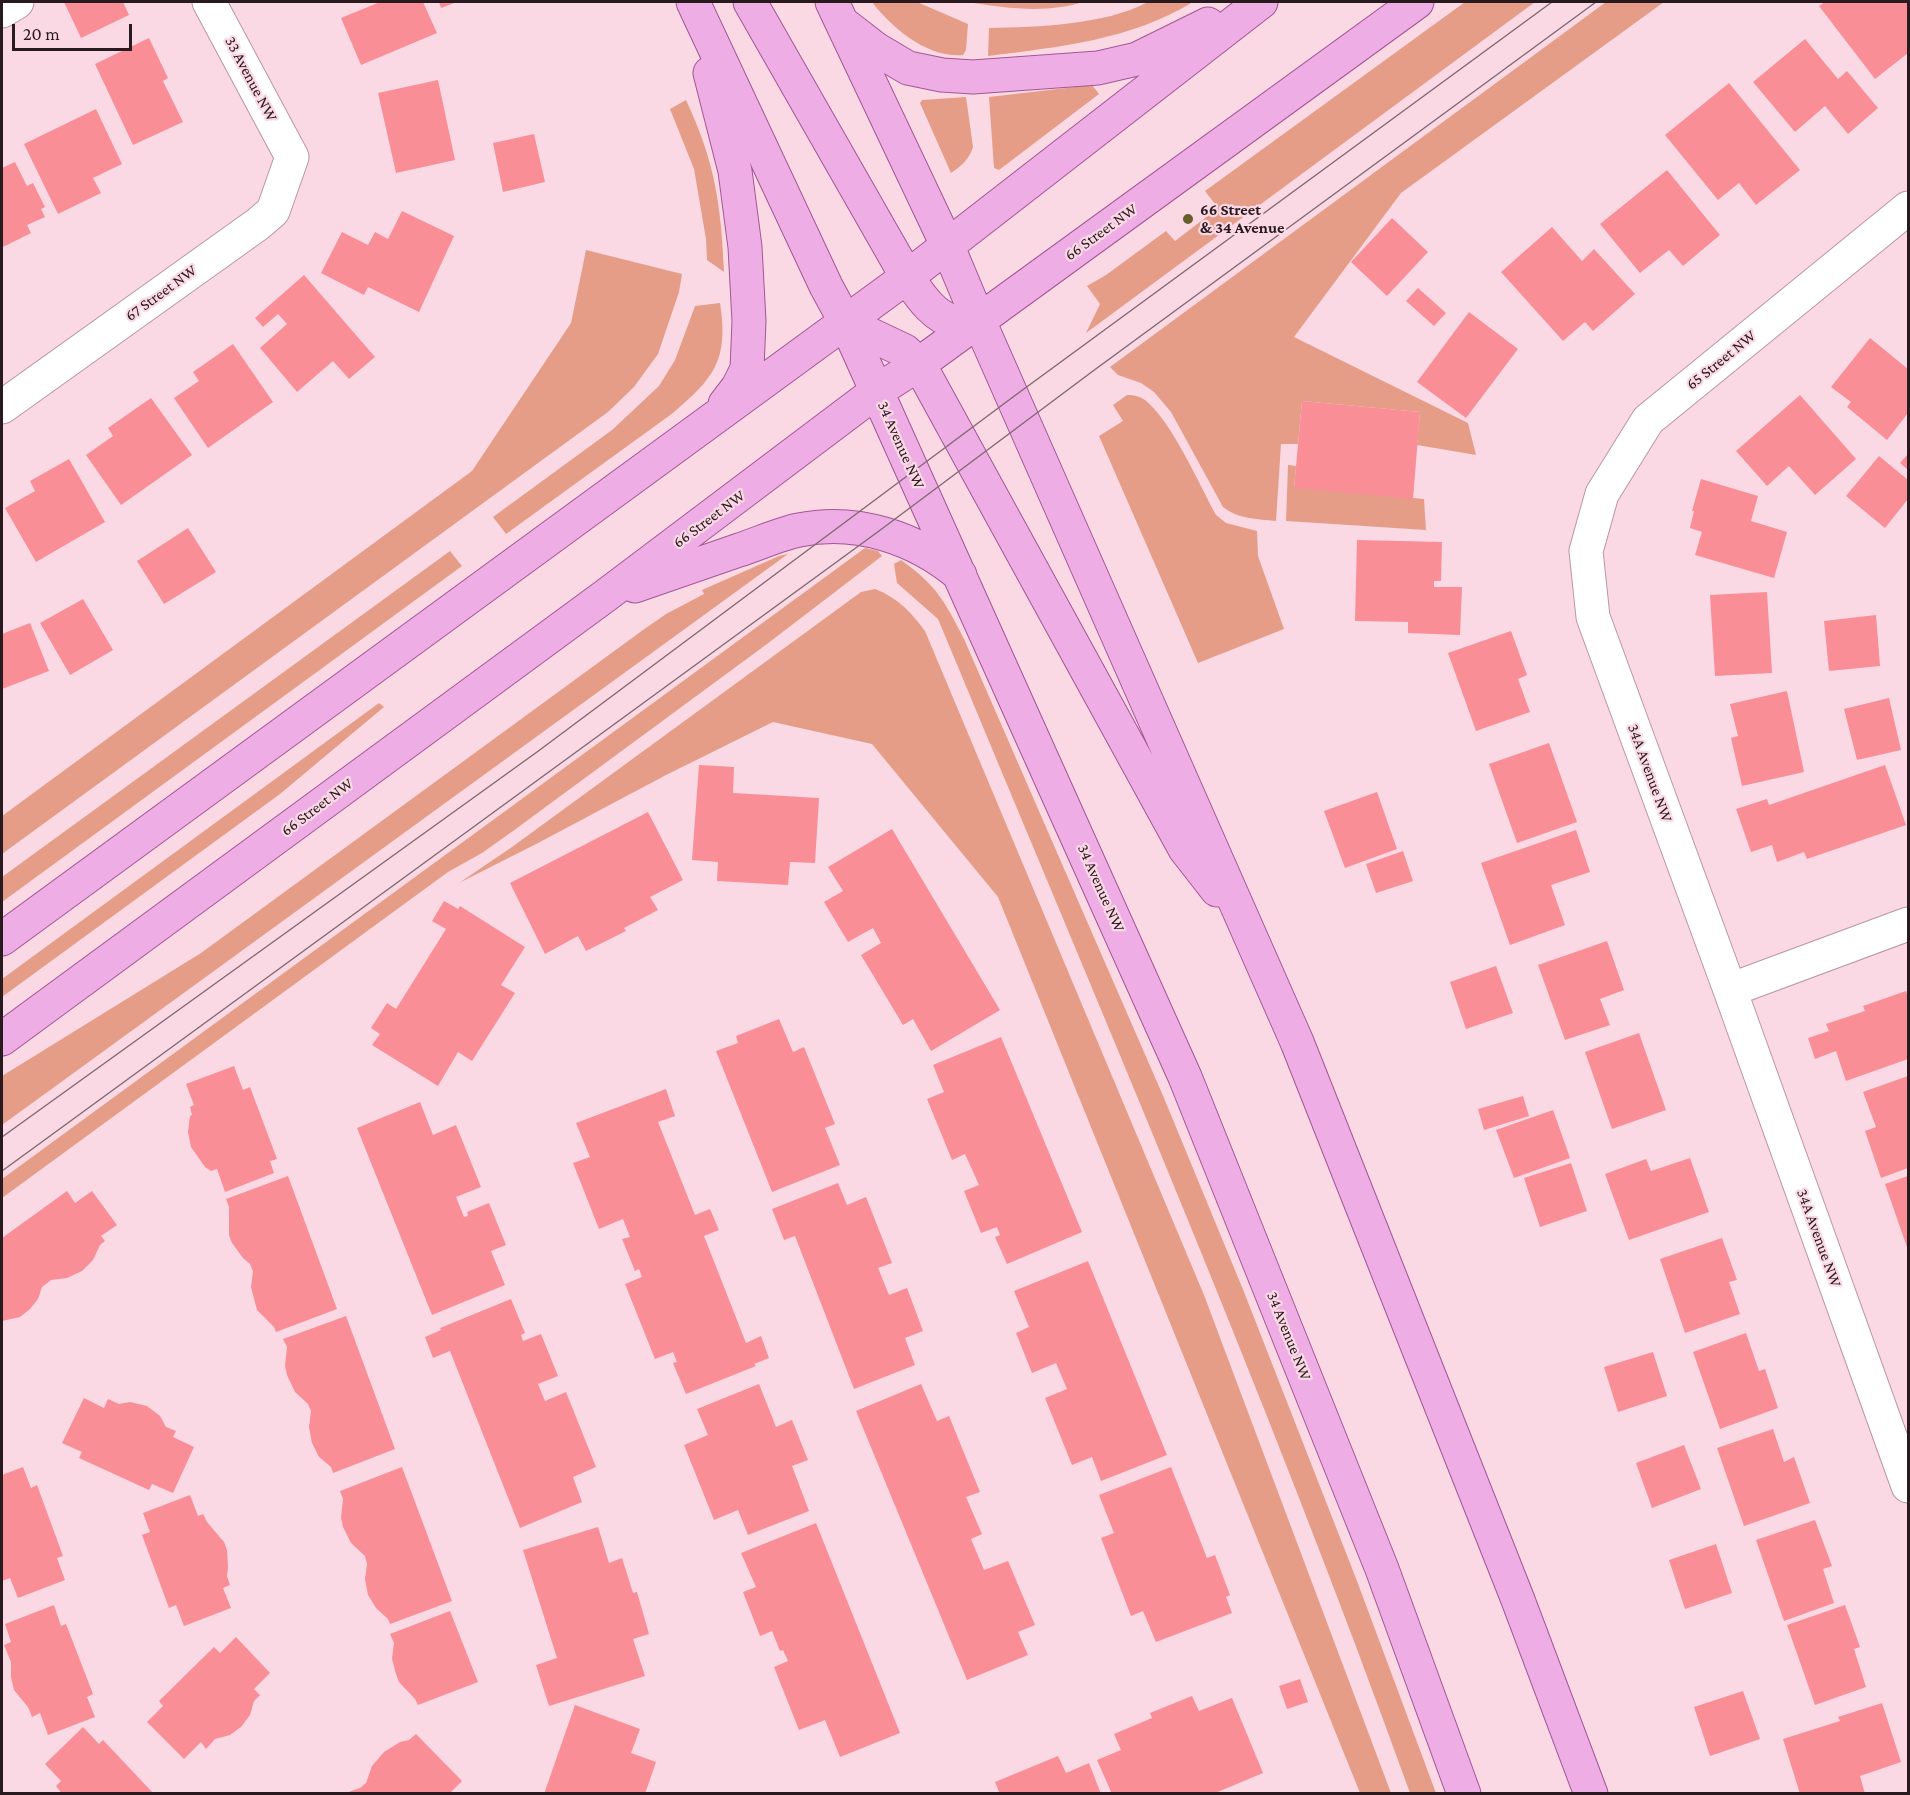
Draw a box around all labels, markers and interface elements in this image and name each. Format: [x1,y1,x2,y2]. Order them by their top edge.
scale bar [15,12,135,50]
text: 20 m [23,24,60,44]
street label: 33 Avenue NW [221,33,281,125]
street label: 66 Street NW [1061,199,1141,265]
place label: 66 Street & 34 Avenue [1200,200,1284,238]
marker: 66 Street & 34 Avenue [1181,212,1195,226]
street label: 67 Street NW [122,261,200,325]
street label: 65 Street NW [1682,326,1760,394]
street label: 34 Avenue NW [873,398,929,492]
street label: 66 Street NW [669,486,749,552]
street label: 34A Avenue NW [1623,721,1677,825]
street label: 66 Street NW [277,774,357,840]
street label: 34 Avenue NW [1073,841,1129,935]
street label: 34A Avenue NW [1792,1186,1846,1290]
street label: 34 Avenue NW [1262,1289,1316,1383]

